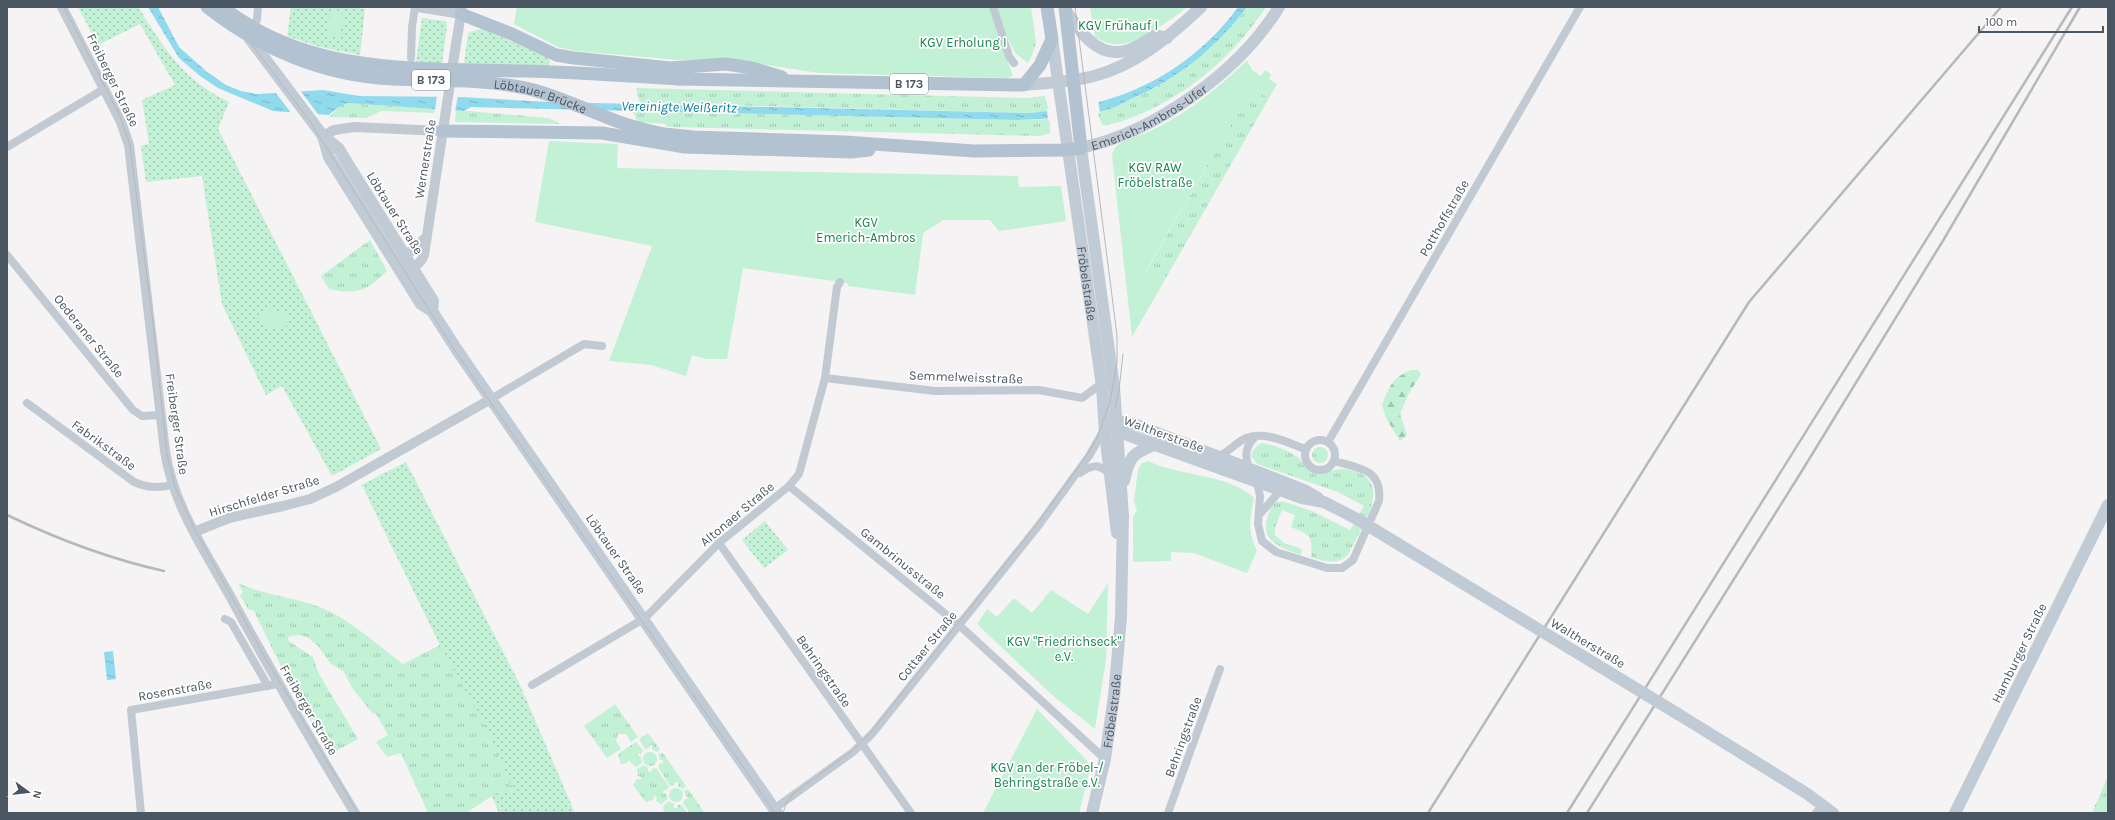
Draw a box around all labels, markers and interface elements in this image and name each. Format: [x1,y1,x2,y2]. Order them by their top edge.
scale bar [1979,8,2103,34]
text: 100 m [1985,15,2017,29]
park label: KGV Frühauf I [1078,18,1158,33]
street label: Freiberger Straße [84,31,142,129]
park label: KGV Erholung I [919,35,1007,50]
road number: B 173 [412,70,450,90]
road number: B 173 [890,74,928,94]
street label: Löbtauer Brücke [493,76,590,116]
street label: Emerich-Ambros-Ufer [1089,81,1210,153]
water label: Vereinigte Weißeritz [621,97,737,117]
street label: Wernerstraße [411,118,439,200]
park label: KGV RAW Fröbelstraße [1118,160,1193,190]
street label: Löbtauer Straße [364,169,427,257]
street label: Potthoffstraße [1416,177,1472,259]
park label: KGV Emerich-Ambros [816,215,916,245]
street label: Fröbelstraße [1074,245,1100,322]
street label: Oederaner Straße [51,291,127,381]
street label: Semmelweisstraße [909,368,1024,386]
street label: Freiberger Straße [162,372,192,476]
street label: Waltherstraße [1122,413,1206,456]
street label: Fabrikstraße [69,417,139,473]
street label: Hirschfelder Straße [207,472,321,520]
street label: Altonaer Straße [697,479,777,549]
street label: Löbtauer Straße [583,511,649,597]
street label: Gambrinusstraße [858,524,949,602]
street label: Hamburger Straße [1988,600,2050,705]
street label: Cottaer Straße [894,608,960,684]
street label: Waltherstraße [1548,615,1628,671]
street label: Behringstraße [794,632,855,710]
park label: KGV "Friedrichseck" e.V. [1006,634,1122,664]
street label: Freiberger Straße [277,662,341,758]
street label: Fröbelstraße [1099,673,1123,749]
street label: Rosenstraße [137,676,213,704]
street label: Behringstraße [1161,694,1205,779]
park label: KGV an der Fröbel-/ Behringstraße e.V. [990,760,1104,790]
north arrow [8,772,48,812]
text: N [30,789,44,800]

